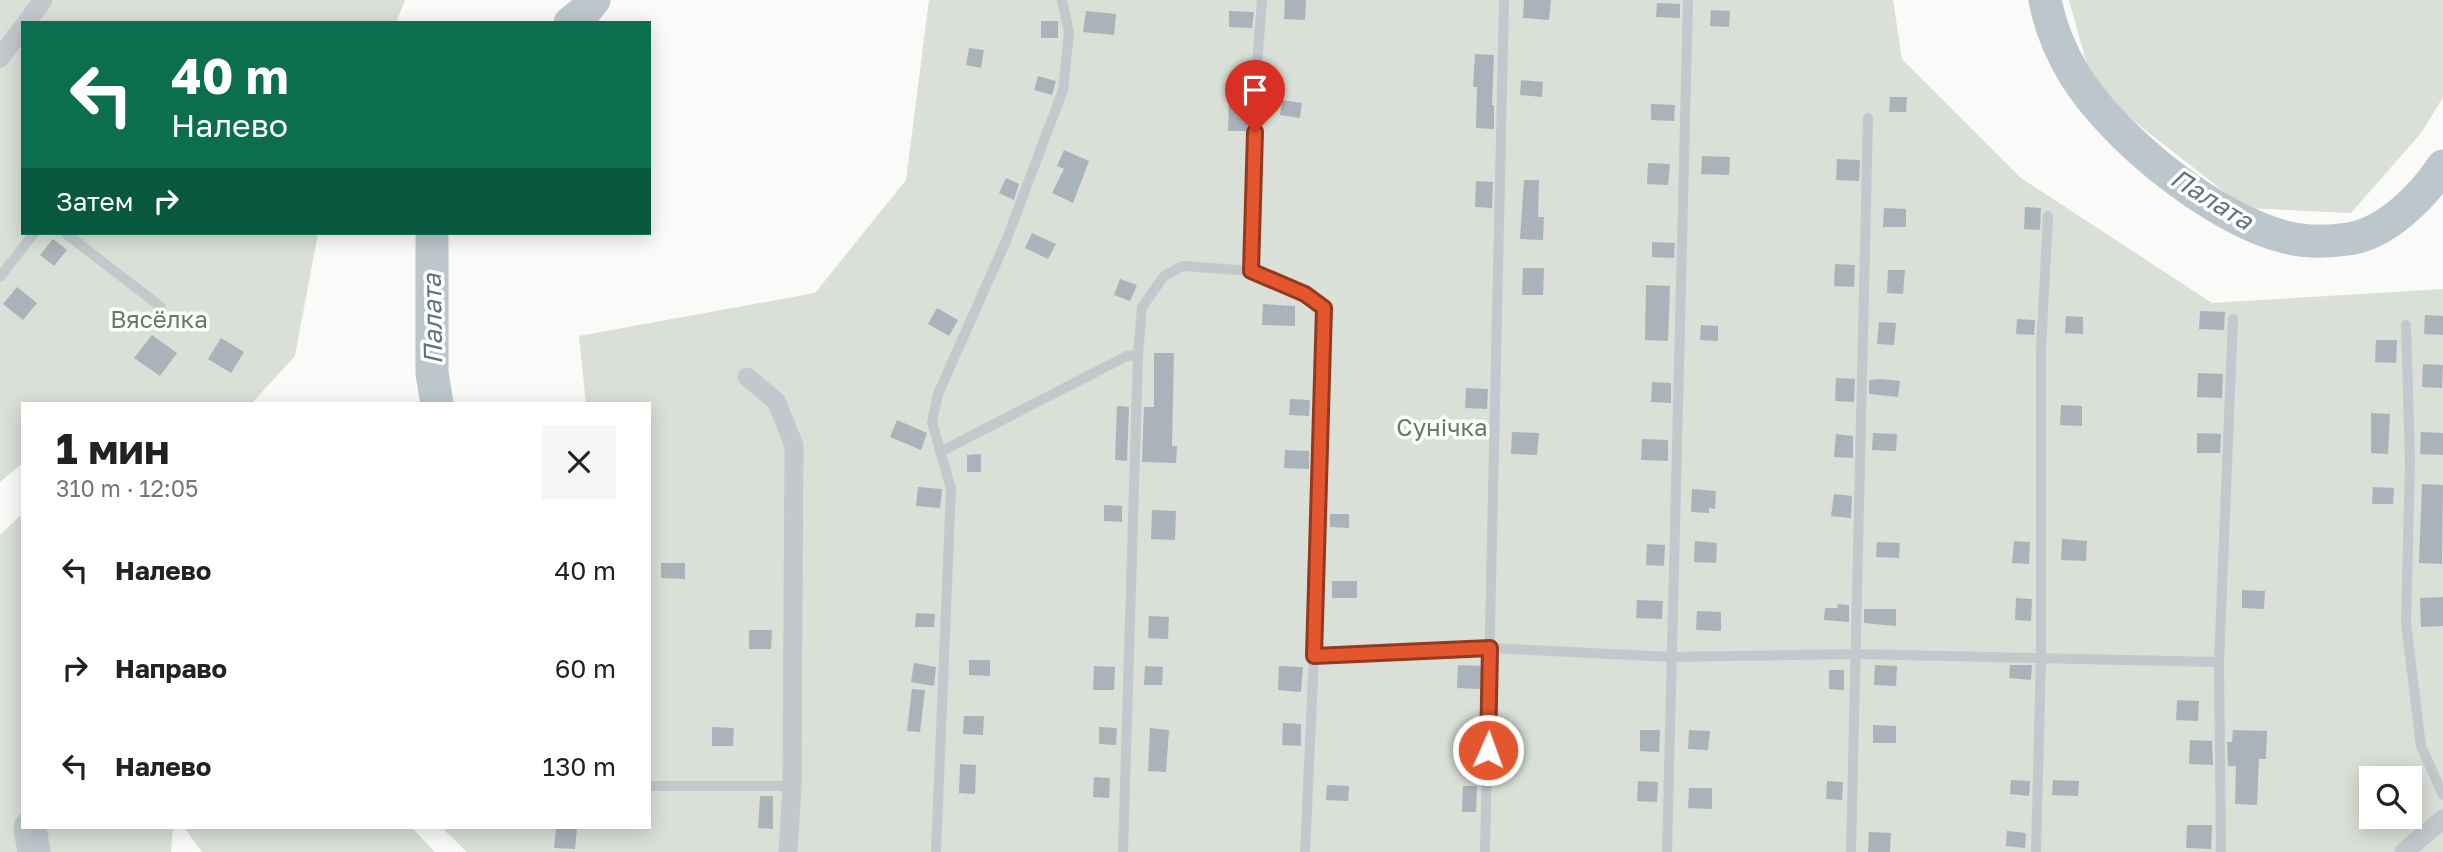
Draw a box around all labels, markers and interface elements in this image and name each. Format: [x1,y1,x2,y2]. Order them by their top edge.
text: 40 m [171,46,289,105]
icon: left [56,49,147,140]
pin [1225,60,1285,132]
icon: arrive [1236,71,1274,109]
text: Налево [171,106,288,144]
water label: Палата [2165,162,2260,237]
icon: right [147,182,185,220]
text: Затем [56,186,133,217]
water label: Палата [416,272,448,365]
park label: Вясёлка [110,304,208,333]
park label: Сунічка [1396,412,1488,441]
text: 1 мин [56,423,170,473]
button: close [542,425,616,499]
text: 310 m · 12:05 [56,474,198,502]
icon: left [56,551,94,589]
text: Налево [115,555,211,586]
text: 40 m [555,555,616,586]
icon: right [56,649,94,687]
text: Направо [115,653,227,684]
text: 60 m [555,653,616,684]
position arrow [1451,713,1525,787]
icon: left [56,747,94,785]
text: Налево [115,751,211,782]
text: 130 m [543,751,616,782]
map controls [2359,766,2422,829]
button: search [2359,766,2422,829]

